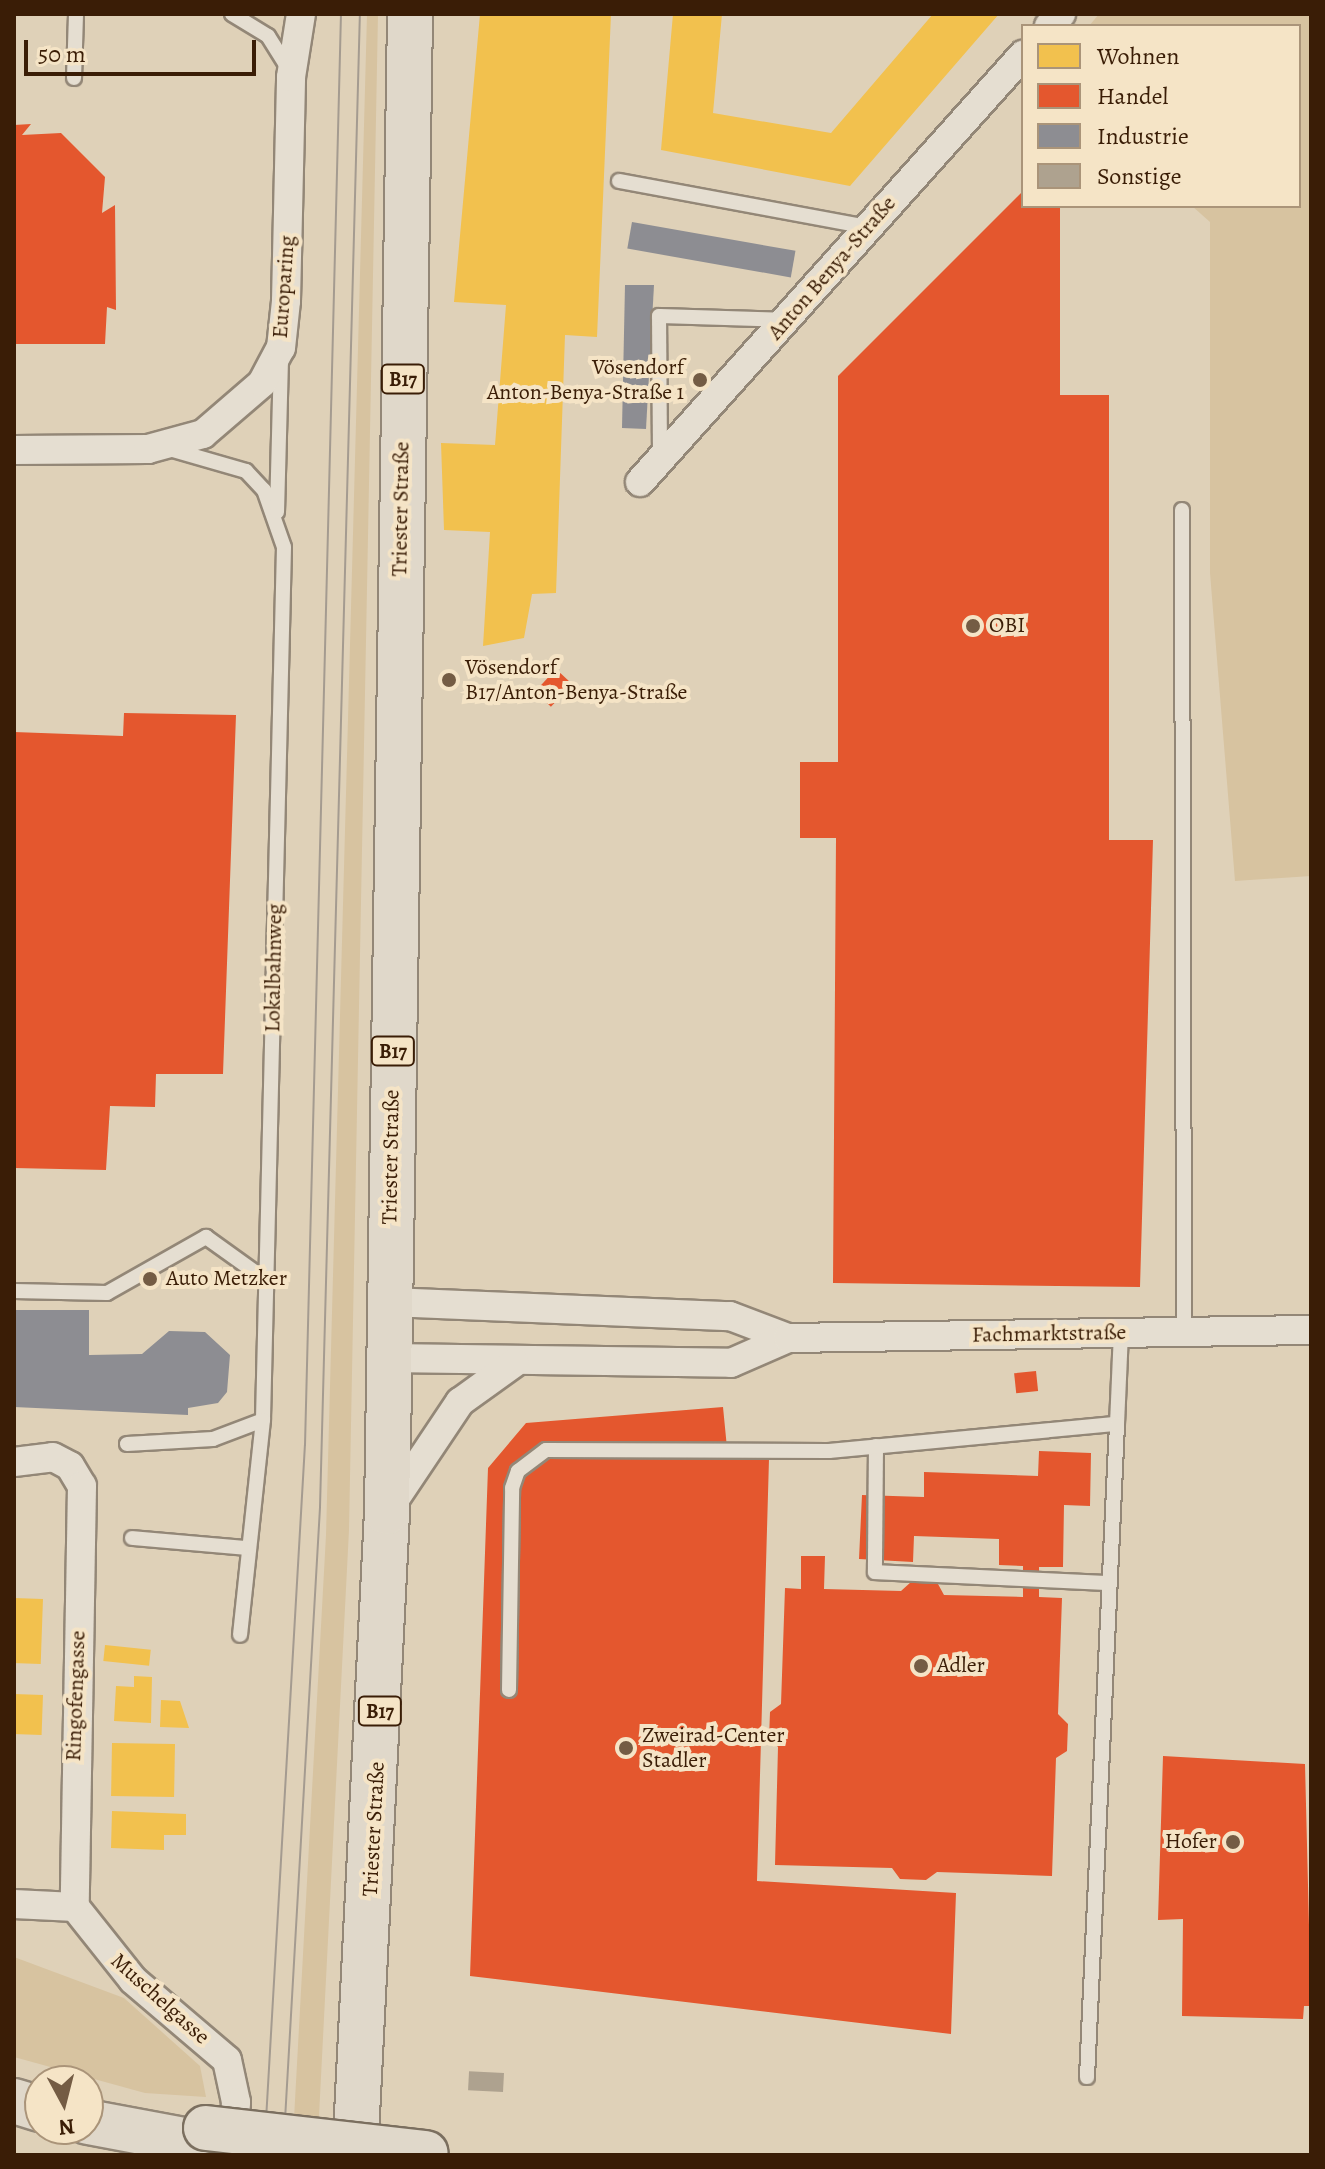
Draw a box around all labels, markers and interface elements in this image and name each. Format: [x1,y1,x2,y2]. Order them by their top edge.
scale bar [28,24,260,74]
legend [1021,24,1301,208]
text: 50 m [38,38,86,70]
text: Wohnen [1097,40,1179,72]
text: Handel [1097,80,1168,112]
text: Industrie [1097,120,1189,152]
text: Sonstige [1097,160,1181,192]
street label: Anton Benya-Straße [762,191,902,345]
street label: Europaring [267,235,301,339]
place label: Vösendorf Anton-Benya-Straße 1 [487,354,684,406]
road number: B17 [379,363,427,395]
marker: Vösendorf Anton-Benya-Straße 1 [691,371,709,389]
street label: Triester Straße [387,441,415,577]
place label: OBI [989,613,1025,639]
marker: OBI [964,617,982,635]
place label: Vösendorf B17/Anton-Benya-Straße [465,654,687,706]
marker: Vösendorf B17/Anton-Benya-Straße [440,671,458,689]
street label: Lokalbahnweg [260,903,288,1033]
road number: B17 [369,1035,417,1067]
street label: Triester Straße [377,1089,405,1225]
place label: Auto Metzker [166,1266,287,1292]
marker: Auto Metzker [141,1270,159,1288]
street label: Fachmarktstraße [972,1319,1126,1349]
street label: Ringofengasse [61,1630,91,1762]
place label: Adler [937,1653,985,1679]
marker: Adler [912,1657,930,1675]
road number: B17 [356,1695,404,1727]
place label: Zweirad-Center Stadler [642,1722,785,1774]
marker: Zweirad-Center Stadler [617,1739,635,1757]
street label: Triester Straße [357,1761,391,1897]
place label: Hofer [1165,1829,1217,1855]
marker: Hofer [1224,1833,1242,1851]
street label: Muschelgasse [105,1948,215,2050]
north arrow [24,2065,104,2145]
text: N [57,2111,76,2143]

